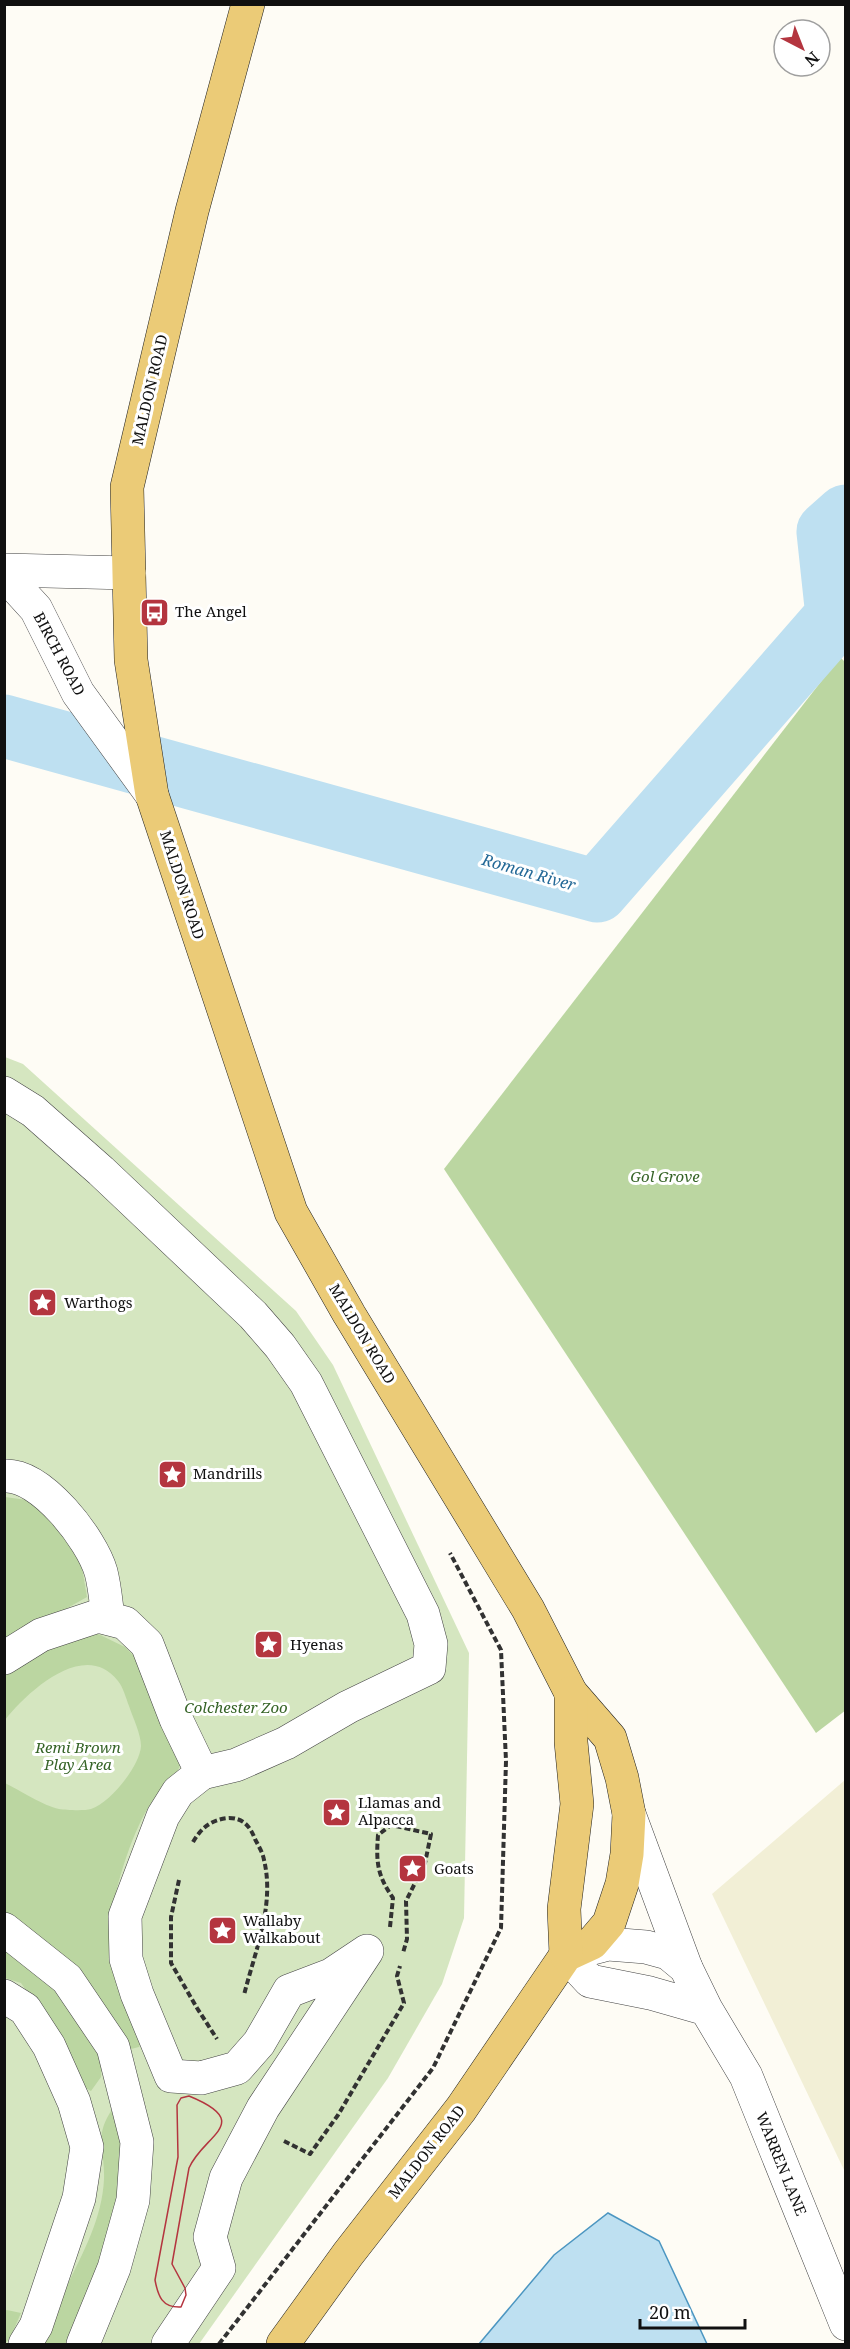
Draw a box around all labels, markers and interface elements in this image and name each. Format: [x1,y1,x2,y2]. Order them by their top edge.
north arrow [772,18,832,78]
text: N [800,47,824,72]
street label: MALDON ROAD [127,332,172,447]
bus stop icon: The Angel [138,596,170,628]
place label: The Angel [175,601,247,621]
street label: BIRCH ROAD [30,608,90,699]
street label: MALDON ROAD [156,828,210,942]
water label: Roman River [479,848,579,896]
park label: Gol Grove [630,1166,700,1186]
street label: MALDON ROAD [325,1280,401,1387]
place icon: Warthogs [27,1287,59,1319]
place label: Warthogs [64,1292,133,1312]
place icon: Mandrills [156,1458,188,1490]
place label: Mandrills [193,1463,263,1483]
place icon: Hyenas [253,1629,285,1661]
place label: Hyenas [290,1634,344,1654]
park label: Colchester Zoo [184,1697,288,1717]
park label: Remi Brown Play Area [34,1737,121,1774]
place label: Llamas and Alpacca [358,1792,441,1829]
place icon: Llamas and Alpacca [321,1796,353,1828]
place icon: Goats [397,1853,429,1885]
place label: Goats [434,1858,474,1878]
place label: Wallaby Walkabout [243,1910,321,1947]
place icon: Wallaby Walkabout [206,1914,238,1946]
street label: MALDON ROAD [383,2101,469,2202]
street label: WARREN LANE [752,2109,812,2219]
scale bar [640,2292,745,2330]
text: 20 m [649,2300,691,2324]

